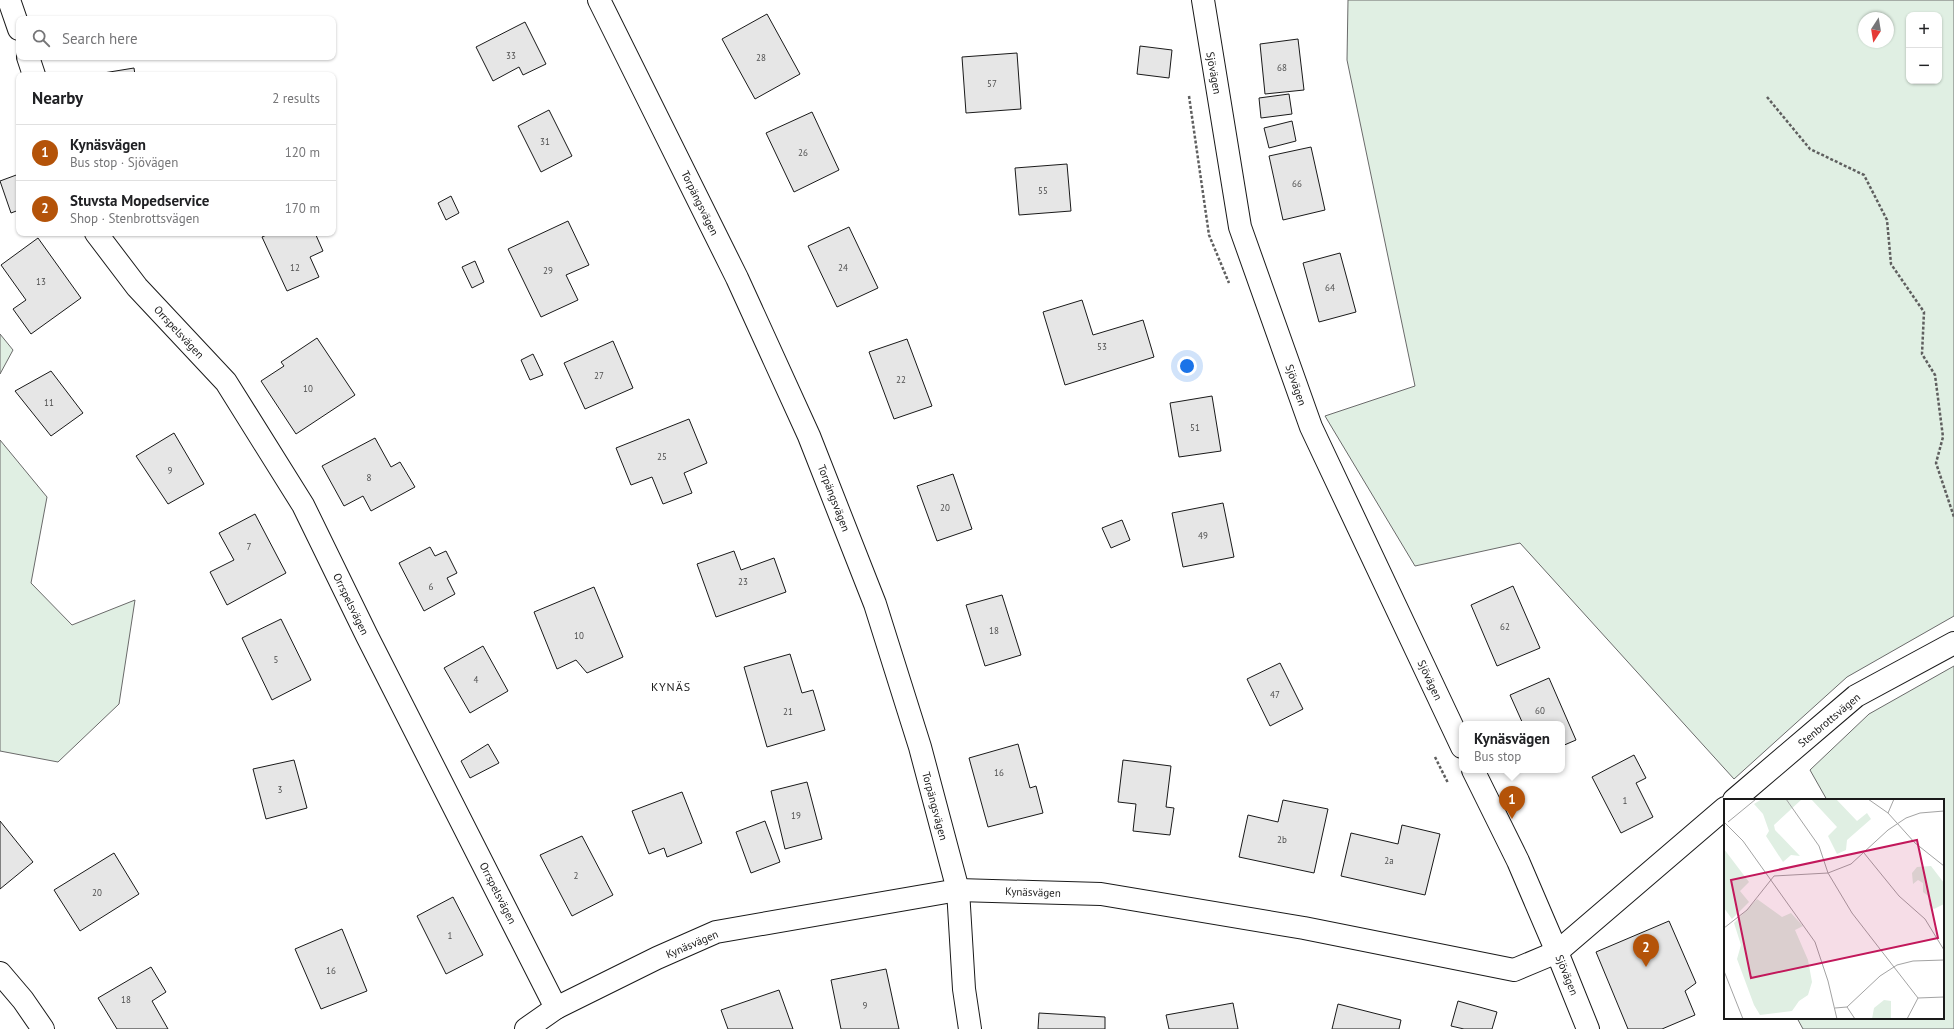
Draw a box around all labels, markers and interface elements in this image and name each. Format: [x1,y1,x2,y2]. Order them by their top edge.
north arrow [1858,12,1894,48]
map controls [1906,12,1942,84]
button: + [1906,12,1942,48]
search box [16,16,336,60]
icon: search [30,27,52,49]
text: Search here [62,29,138,48]
button: − [1906,48,1942,84]
house number: 33 [506,50,516,61]
street label: Sjövägen [1203,51,1225,95]
house number: 28 [756,52,766,63]
house number: 68 [1277,62,1287,73]
house number: 57 [987,78,997,89]
text: Nearby [32,87,83,109]
text: 2 results [272,90,320,107]
text: Kynäsvägen [70,135,146,154]
house number: 31 [540,136,550,147]
text: 1 [41,144,49,161]
text: 120 m [285,144,320,161]
house number: 26 [798,147,808,158]
text: Bus stop · Sjövägen [70,154,178,171]
street label: Torpängsvägen [678,168,722,238]
house number: 66 [1292,178,1302,189]
house number: 55 [1038,185,1048,196]
text: Stuvsta Mopedservice [70,191,209,210]
text: 2 [41,200,49,217]
text: 170 m [285,200,320,217]
text: Shop · Stenbrottsvägen [70,210,199,227]
house number: 12 [290,262,300,273]
house number: 24 [838,262,848,273]
house number: 29 [543,265,553,276]
house number: 13 [36,276,46,287]
house number: 64 [1325,282,1335,293]
street label: Orrspelsvägen [151,303,207,361]
house number: 53 [1097,341,1107,352]
your location [1177,356,1197,376]
street label: Sjövägen [1282,362,1310,408]
house number: 27 [594,370,604,381]
house number: 22 [896,374,906,385]
house number: 10 [303,383,313,394]
house number: 11 [44,397,54,408]
house number: 51 [1190,422,1200,433]
house number: 25 [657,451,667,462]
street label: Torpängsvägen [815,463,853,533]
house number: 9 [168,465,173,476]
house number: 8 [367,472,372,483]
house number: 20 [940,502,950,513]
house number: 49 [1198,530,1208,541]
house number: 7 [247,541,252,552]
street label: Orrspelsvägen [330,571,372,637]
house number: 23 [738,576,748,587]
house number: 6 [429,581,434,592]
house number: 62 [1500,621,1510,632]
house number: 18 [989,625,999,636]
house number: 10 [574,630,584,641]
house number: 5 [274,654,279,665]
street label: Sjövägen [1415,658,1445,702]
house number: 4 [474,674,479,685]
district label: KYNÄS [651,679,691,694]
house number: 47 [1270,689,1280,700]
street label: Stenbrottsvägen [1795,690,1863,750]
house number: 60 [1535,705,1545,716]
house number: 21 [783,706,793,717]
popup [1459,721,1565,773]
text: Kynäsvägen [1474,729,1550,748]
text: Bus stop [1474,748,1521,765]
house number: 16 [994,767,1004,778]
street label: Torpängsvägen [919,770,951,842]
house number: 3 [278,784,283,795]
pin: 1 [1499,786,1525,819]
house number: 1 [1623,795,1628,806]
inset map [1724,799,1944,1019]
house number: 19 [791,810,801,821]
house number: 2b [1277,834,1287,845]
house number: 2a [1384,855,1394,866]
street label: Orrspelsvägen [476,860,520,926]
house number: 2 [574,870,579,881]
street label: Kynäsvägen [1005,884,1061,900]
house number: 20 [92,887,102,898]
street label: Kynäsvägen [664,927,720,961]
house number: 1 [448,930,453,941]
pin: 2 [1633,934,1659,967]
street label: Sjövägen [1552,953,1582,997]
house number: 16 [326,965,336,976]
house number: 18 [121,994,131,1005]
house number: 9 [863,1000,868,1011]

